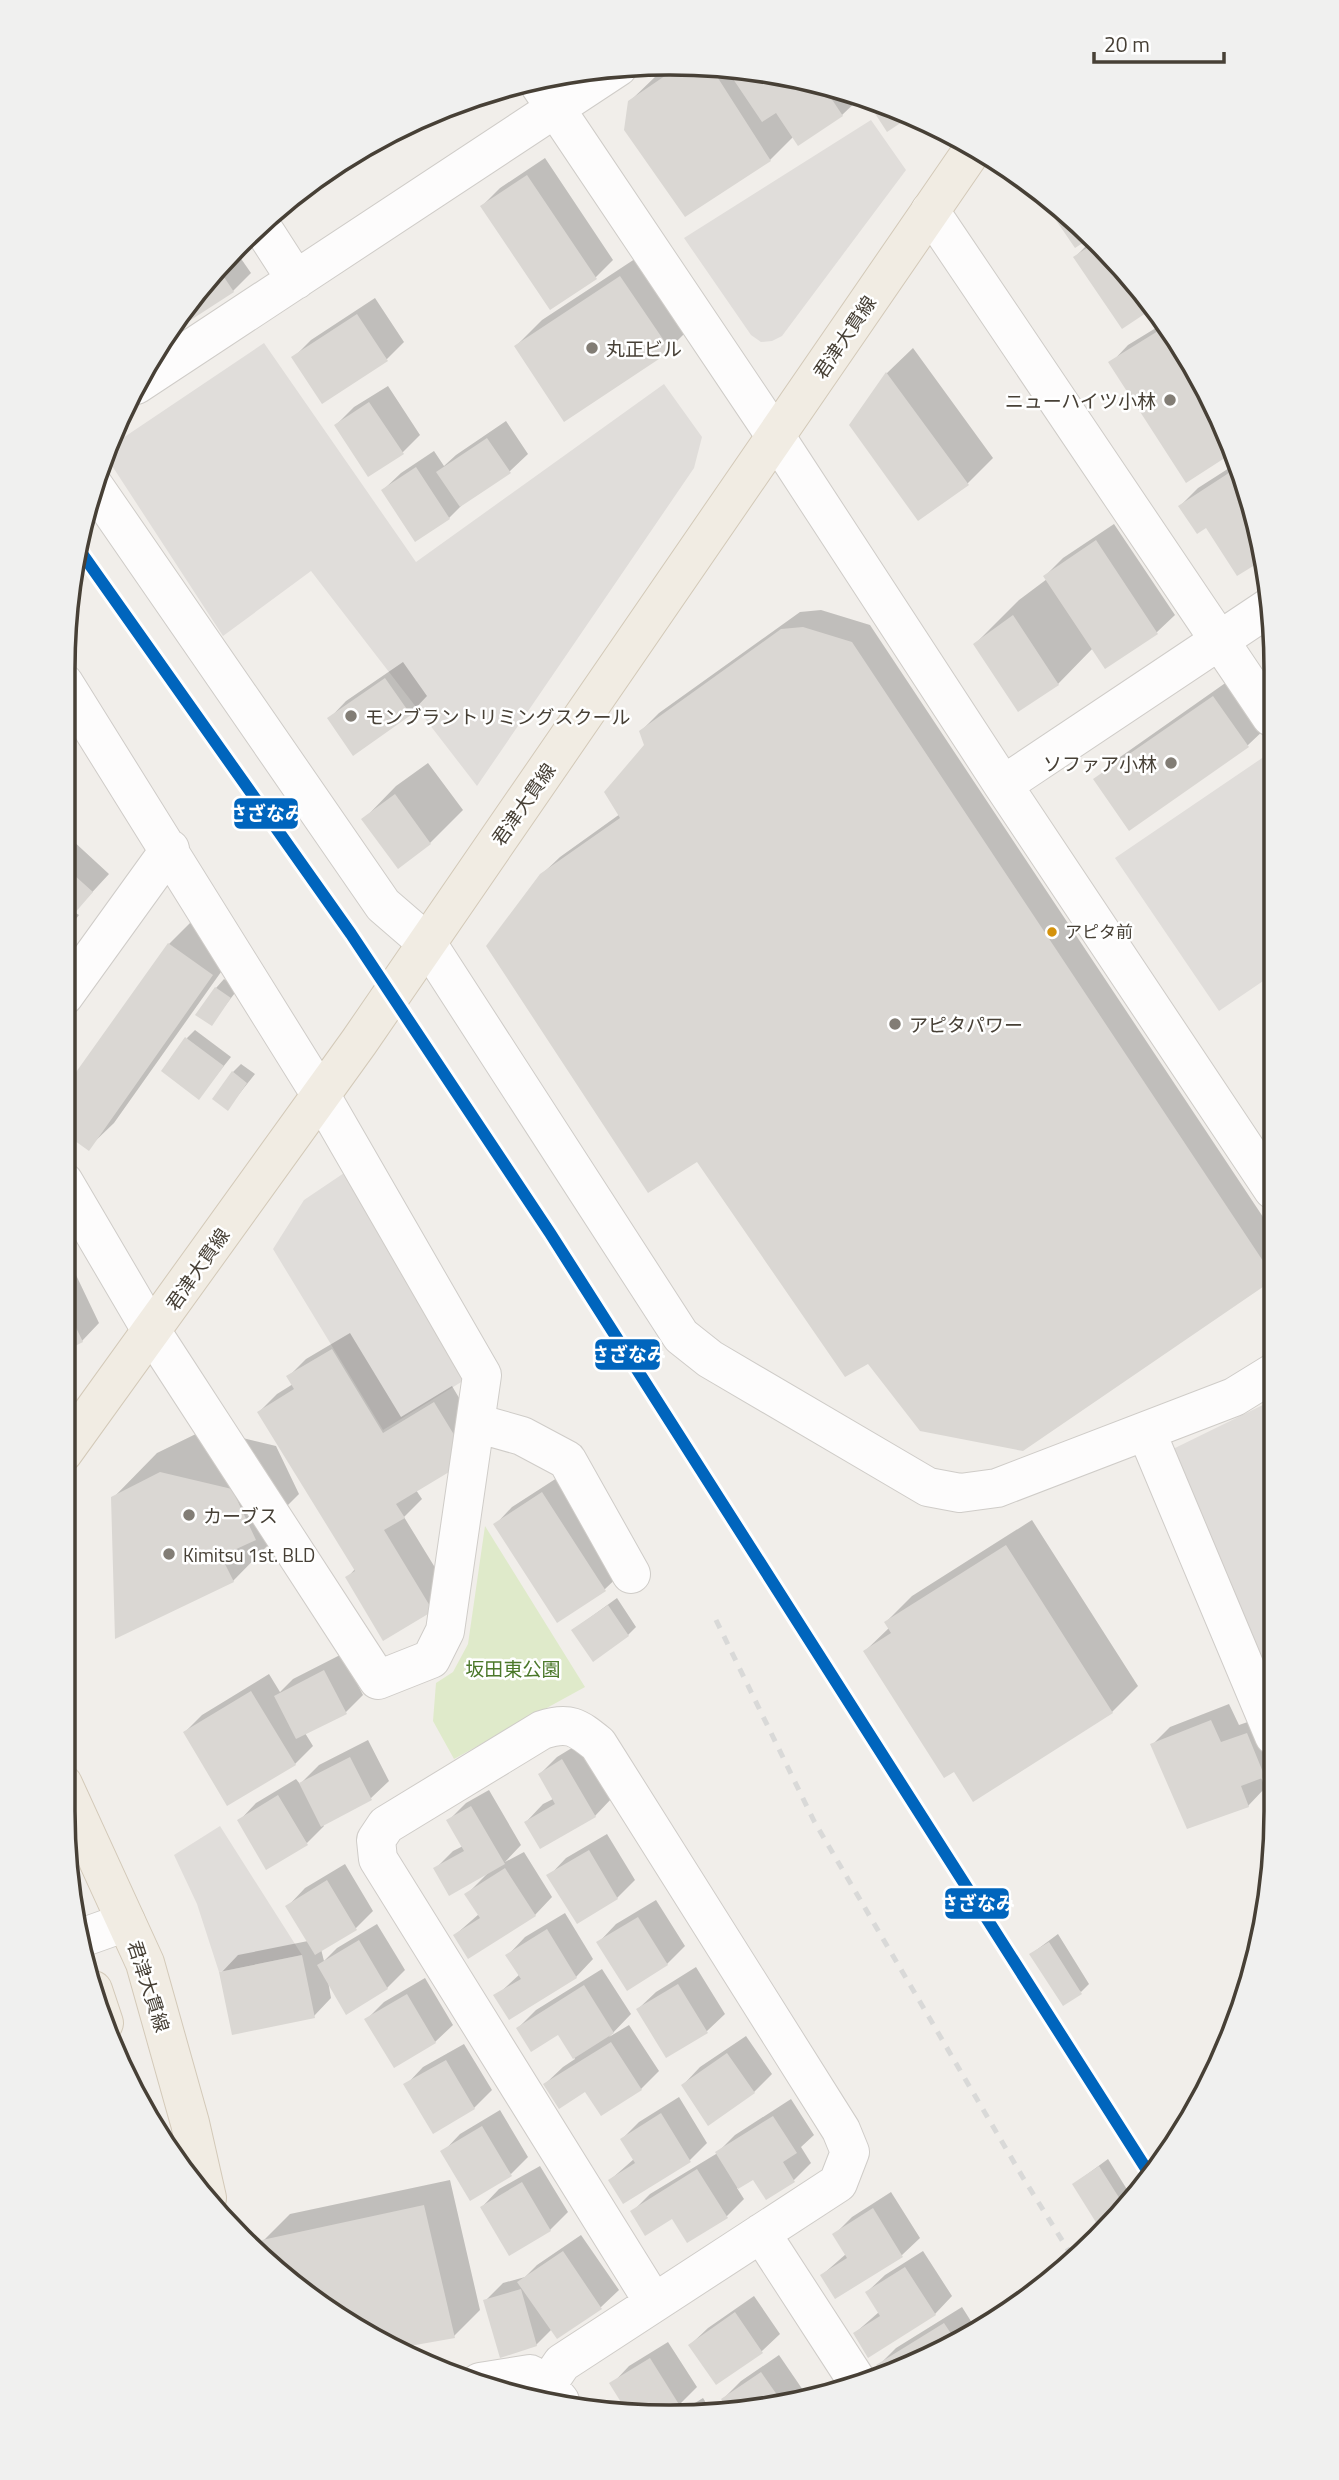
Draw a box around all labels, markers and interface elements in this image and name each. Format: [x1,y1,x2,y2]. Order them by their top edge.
scale bar [1094,21,1224,65]
text: 20 m [1104,28,1150,60]
street label: 君津大貫線 [805,290,883,384]
place label: 丸正ビル [606,334,682,363]
marker: 丸正ビル [584,340,600,356]
place label: ニューハイツ小林 [1005,386,1156,415]
marker: ニューハイツ小林 [1162,392,1178,408]
place label: モンブラントリミングスクール [365,702,630,731]
marker: モンブラントリミングスクール [343,708,359,724]
place label: ソファア小林 [1043,749,1157,778]
marker: ソファア小林 [1163,755,1179,771]
street label: 君津大貫線 [484,757,562,851]
line badge: さざなみ [233,797,299,830]
text: さざなみ [228,798,304,827]
place label: アピタ前 [1065,919,1133,945]
marker: アピタ前 [1045,925,1059,939]
place label: アピタパワー [909,1010,1023,1039]
marker: アピタパワー [887,1016,903,1032]
street label: 君津大貫線 [158,1222,236,1316]
line badge: さざなみ [594,1338,661,1371]
text: さざなみ [590,1339,666,1368]
place label: カーブス [203,1501,278,1530]
marker: カーブス [181,1507,197,1523]
place label: Kimitsu 1st. BLD [183,1540,315,1569]
marker: Kimitsu 1st. BLD [161,1546,177,1562]
park label: 坂田東公園 [465,1654,561,1683]
line badge: さざなみ [944,1887,1010,1920]
text: さざなみ [939,1888,1015,1917]
street label: 君津大貫線 [121,1936,177,2036]

